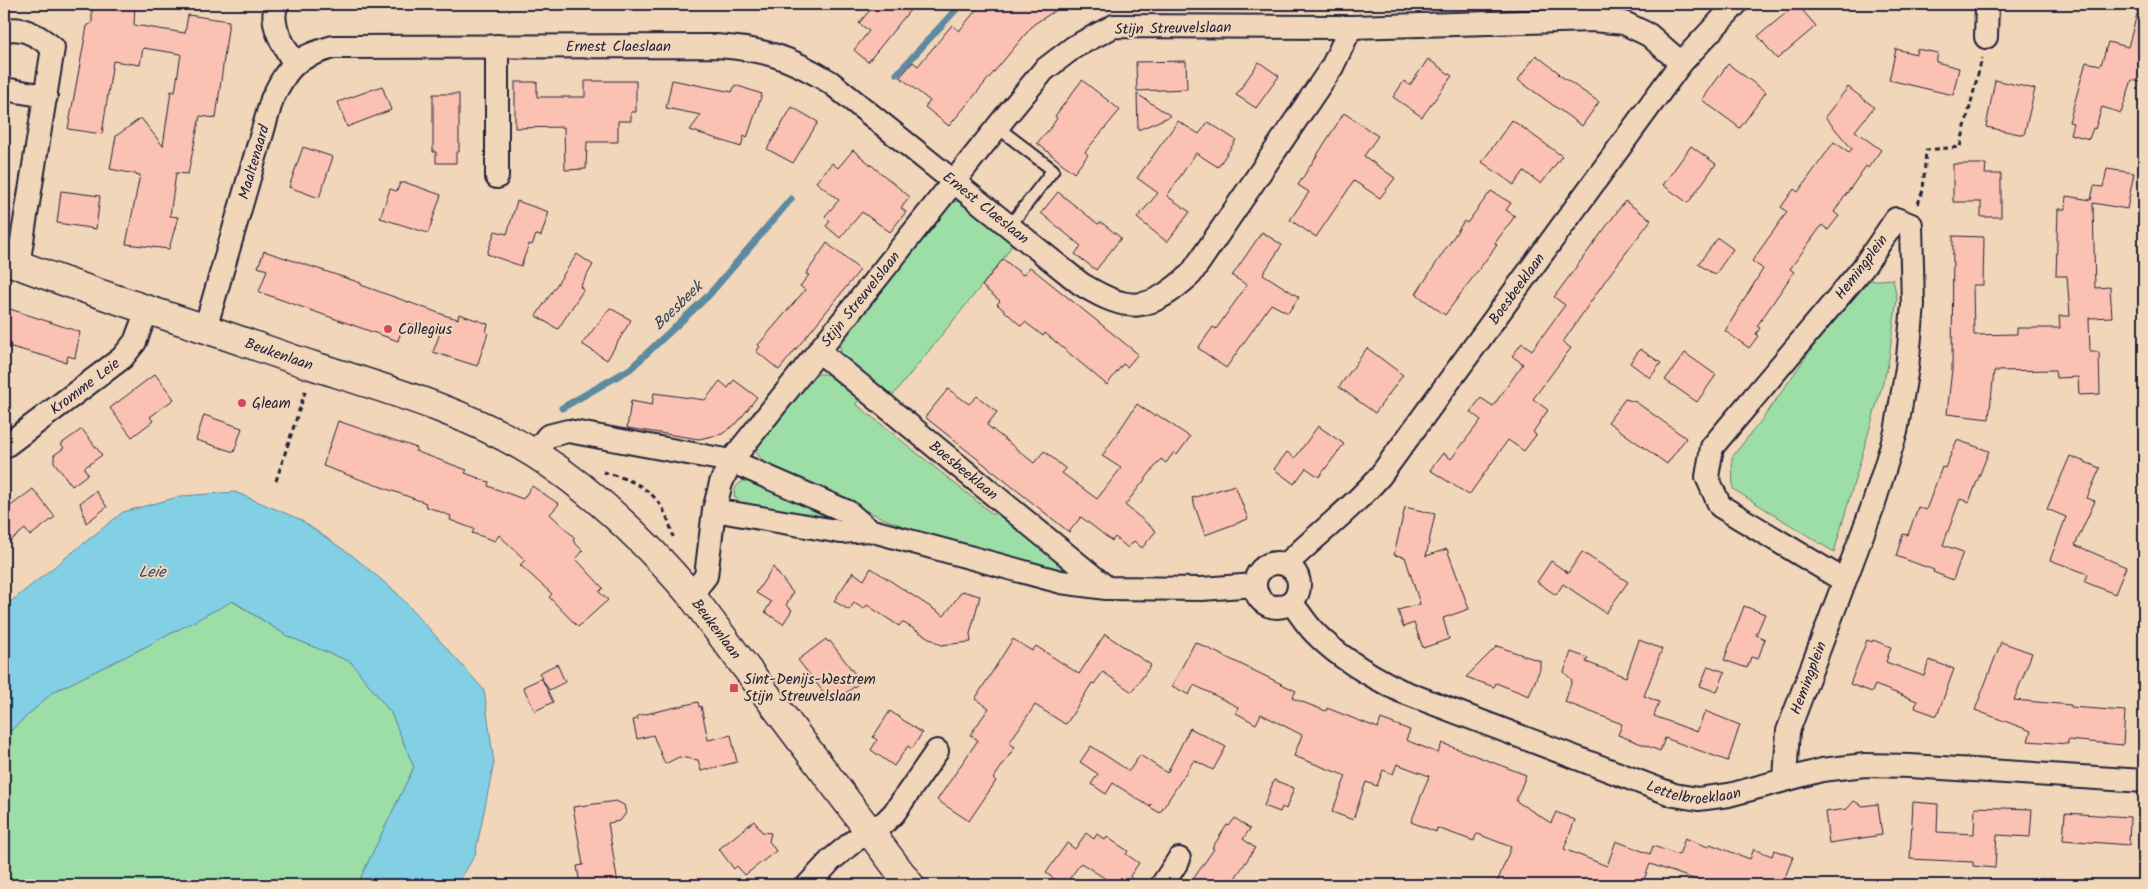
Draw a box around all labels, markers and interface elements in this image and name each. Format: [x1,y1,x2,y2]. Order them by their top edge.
street label: Stijn Streuvelslaan [1114,16,1232,42]
street label: Ernest Claeslaan [566,35,671,59]
street label: Maaltenaard [232,122,277,202]
street label: Ernest Claeslaan [937,166,1034,251]
street label: Hemingplein [1829,230,1894,305]
street label: Stijn Streuvelslaan [815,246,907,353]
street label: Boesbeeklaan [1483,248,1552,330]
water label: Boesbeek [647,274,711,337]
place label: Collegius [398,318,453,342]
marker: Collegius [382,323,394,335]
street label: Beukenlaan [241,332,316,378]
street label: Kromme Leie [45,352,126,421]
place label: Gleam [252,392,291,416]
marker: Gleam [236,397,248,409]
street label: Boesbeeklaan [923,435,1003,507]
water label: Leie [139,560,167,585]
street label: Beukenlaan [685,594,747,665]
street label: Hemingplein [1784,638,1834,718]
place label: Sint-Denijs-Westrem Stijn Streuvelslaan [744,668,876,709]
marker: Sint-Denijs-Westrem Stijn Streuvelslaan [728,682,740,694]
street label: Lettelbroeklaan [1643,774,1744,812]

